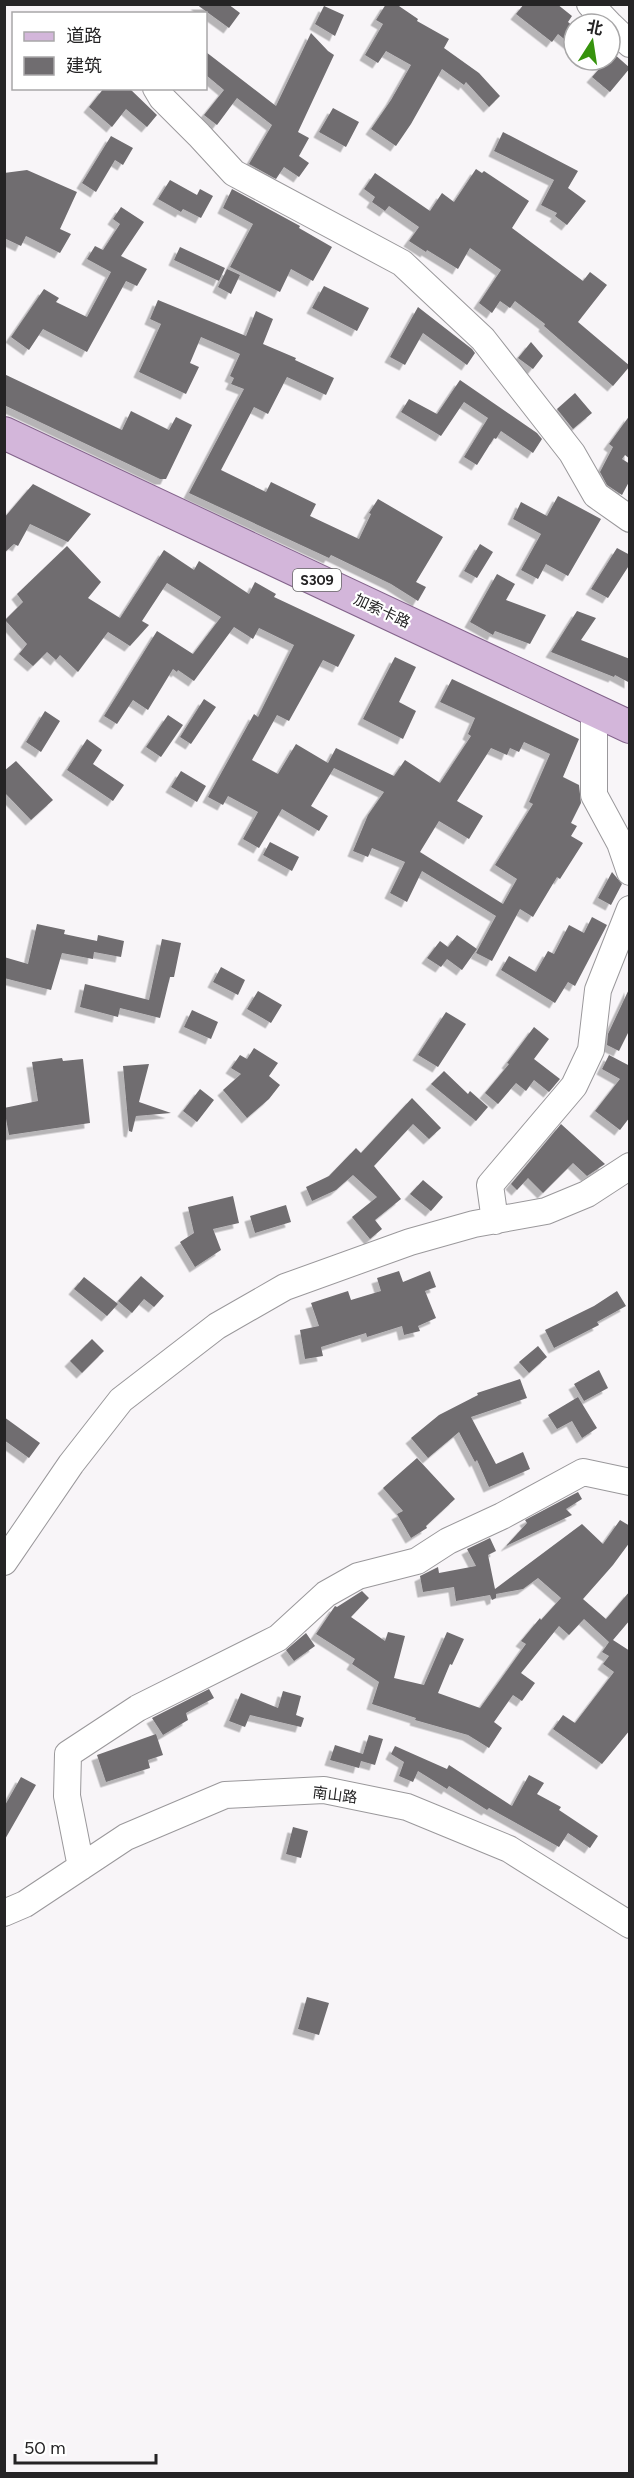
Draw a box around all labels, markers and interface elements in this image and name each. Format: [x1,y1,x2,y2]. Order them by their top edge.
legend [12,12,207,90]
north arrow [562,12,622,72]
text: 北 [585,17,605,39]
text: 道路 [66,25,102,47]
text: 建筑 [66,55,102,77]
road number: S309 [293,569,341,591]
street label: 加索卡路 [351,590,413,632]
street label: 南山路 [312,1783,358,1807]
scale bar [15,2427,156,2465]
text: 50 m [24,2437,66,2459]

